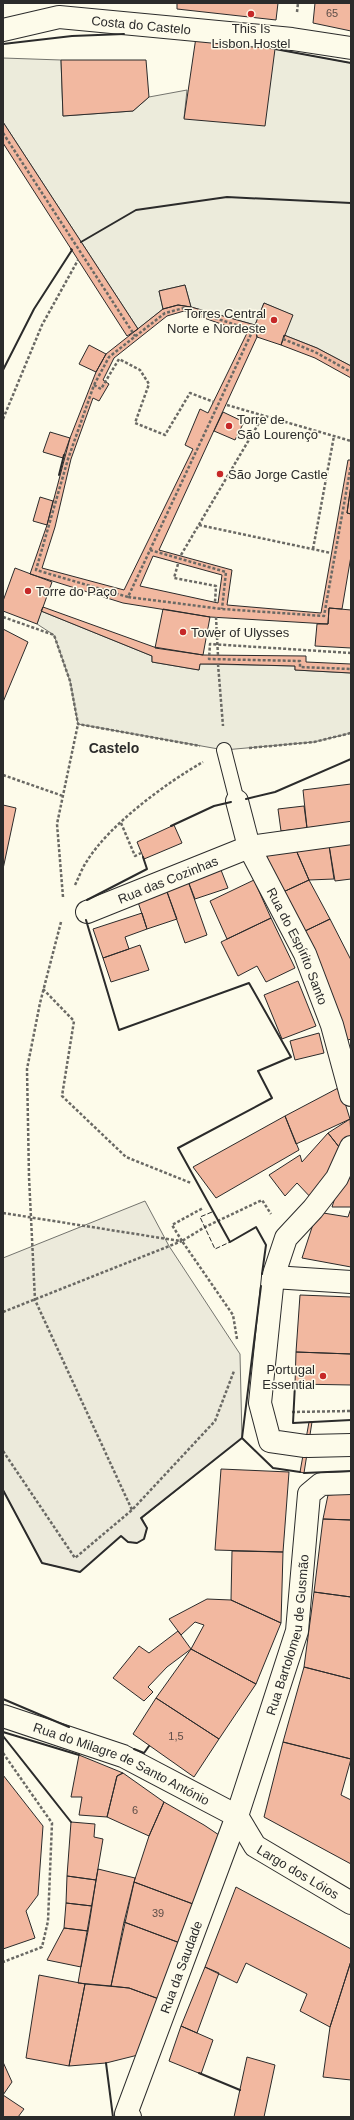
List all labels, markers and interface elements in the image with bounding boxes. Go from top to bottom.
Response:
house number: 65 [326,7,338,19]
marker: This Is Lisbon Hostel [246,9,256,19]
street label: Costa do Castelo [91,13,191,37]
place label: This Is Lisbon Hostel [212,21,290,51]
place label: Torres Central Norte e Nordeste [167,306,266,336]
marker: Torres Central Norte e Nordeste [269,315,279,325]
place label: Torre de São Lourenço [237,412,318,442]
marker: Torre de São Lourenço [224,421,234,431]
place label: São Jorge Castle [228,467,328,482]
marker: São Jorge Castle [215,469,225,479]
place label: Torre do Paço [36,584,117,599]
marker: Torre do Paço [23,586,33,596]
place label: Tower of Ulysses [191,625,290,640]
marker: Tower of Ulysses [178,627,188,637]
district label: Castelo [89,740,139,756]
street label: Rua das Cozinhas [116,853,221,907]
street label: Rua do Espírito Santo [264,885,331,1007]
place label: Portugal Essential [262,1362,315,1392]
marker: Portugal Essential [318,1371,328,1381]
street label: Rua Bartolomeu de Gusmão [263,1554,312,1717]
street label: Rua do Milagre de Santo António [31,1720,212,1808]
house number: 1,5 [168,1730,184,1742]
house number: 6 [132,1804,138,1816]
street label: Largo dos Lóios [254,1842,342,1902]
house number: 39 [152,1907,164,1919]
street label: Rua da Saudade [157,1919,205,2015]

